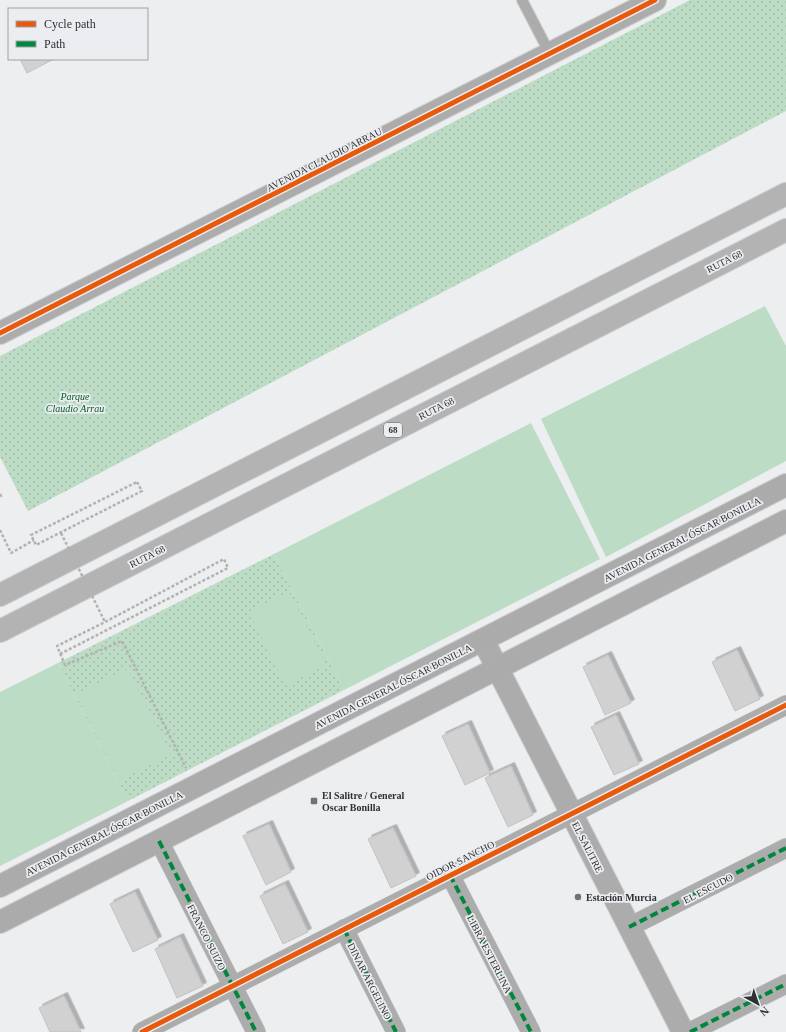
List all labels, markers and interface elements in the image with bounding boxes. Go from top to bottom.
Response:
legend [8,8,148,60]
text: Cycle path [44,17,96,31]
text: Path [44,37,65,51]
street label: AVENIDA CLAUDIO ARRAU [265,125,385,193]
street label: RUTA 68 [705,248,744,275]
park label: Parque Claudio Arrau [46,391,104,414]
street label: RUTA 68 [417,395,456,422]
road number: 68 [384,423,402,437]
street label: AVENIDA GENERAL ÓSCAR BONILLA [602,495,763,584]
street label: RUTA 68 [128,543,167,570]
street label: AVENIDA GENERAL ÓSCAR BONILLA [313,642,474,731]
street label: AVENIDA GENERAL ÓSCAR BONILLA [24,789,185,878]
place label: El Salitre / General Oscar Bonilla [322,790,405,813]
marker: El Salitre / General Oscar Bonilla [309,796,319,806]
street label: EL SALITRE [570,820,605,874]
street label: OIDOR SANCHO [424,838,496,882]
street label: EL ESCUDO [682,871,735,906]
marker: Estación Murcia [573,892,583,902]
place label: Estación Murcia [586,892,657,903]
street label: FRANCO SUIZO [185,902,228,972]
street label: LIBRA ESTERLINA [465,913,514,996]
street label: DINAR ARGELINO [345,941,394,1021]
north arrow [738,984,778,1024]
text: N [757,1005,771,1019]

